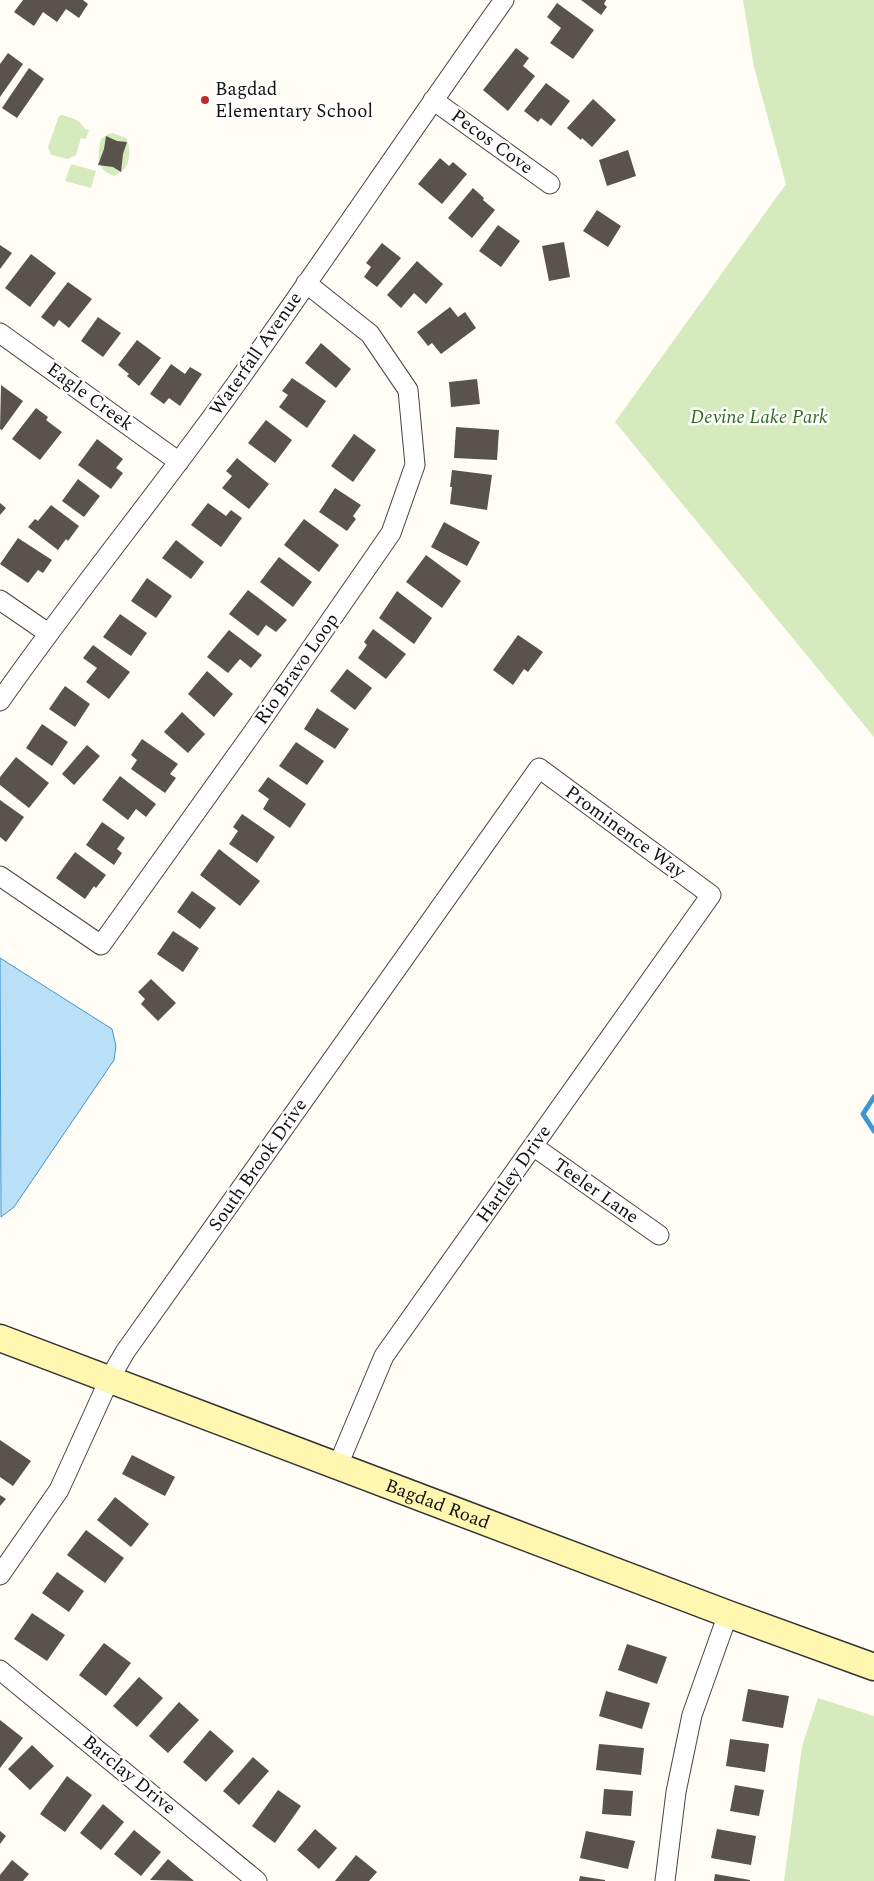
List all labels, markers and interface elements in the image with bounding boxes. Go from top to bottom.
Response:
place label: Bagdad Elementary School [215,75,373,126]
marker: Bagdad Elementary School [199,94,211,106]
street label: Pecos Cove [445,102,539,182]
street label: Waterfall Avenue [202,286,310,422]
street label: Eagle Creek [40,355,140,439]
park label: Devine Lake Park [690,403,828,432]
street label: Rio Bravo Loop [248,607,346,731]
street label: Prominence Way [559,778,692,886]
street label: South Brook Drive [201,1093,315,1237]
street label: Hartley Drive [469,1119,559,1229]
street label: Teeler Lane [547,1151,645,1231]
street label: Bagdad Road [381,1471,494,1537]
street label: Barclay Drive [76,1728,182,1822]

